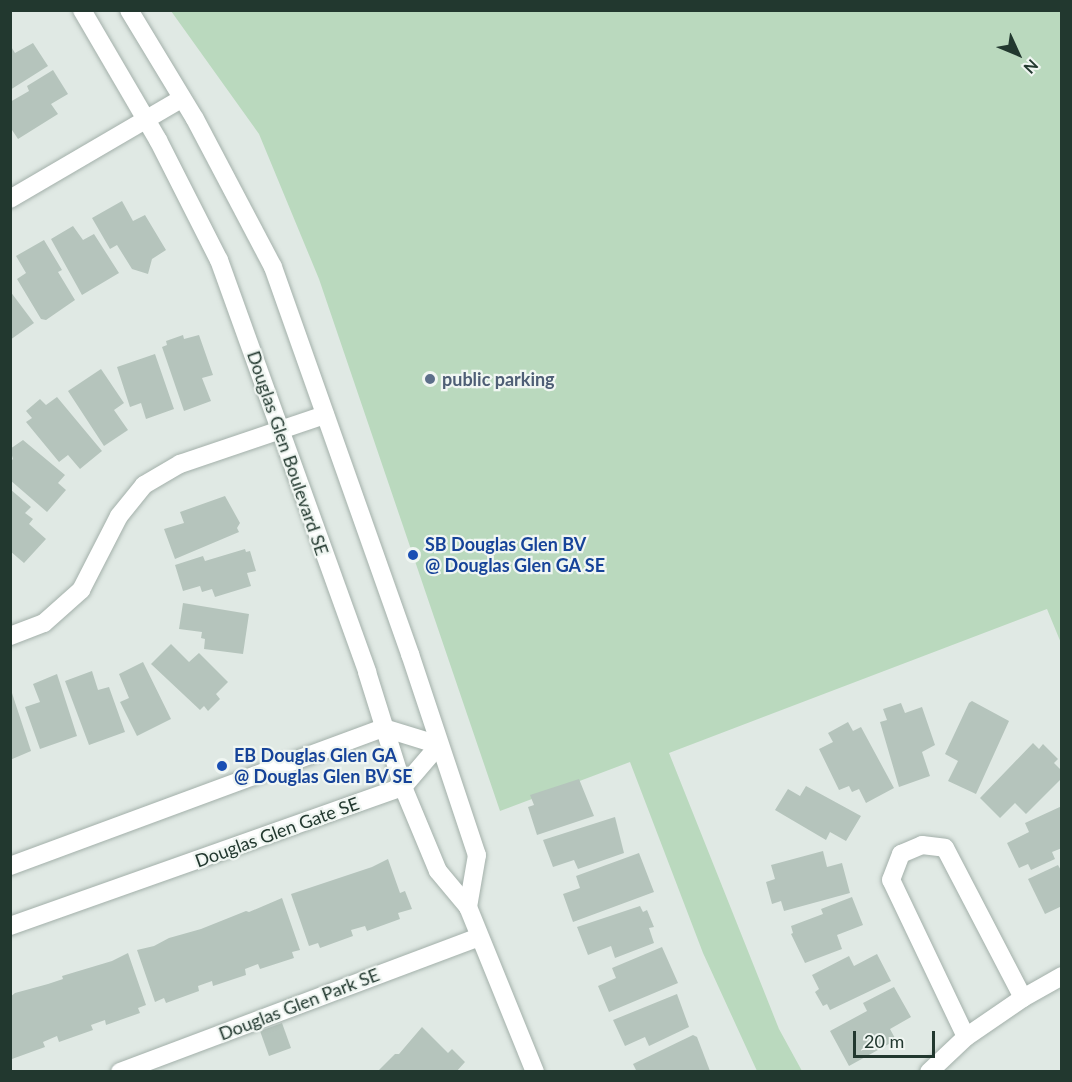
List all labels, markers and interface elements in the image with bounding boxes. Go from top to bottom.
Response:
north arrow [988,24,1048,84]
text: N [1020,56,1042,78]
street label: Douglas Glen Boulevard SE [243,348,333,558]
place label: public parking [442,368,555,390]
marker: public parking [423,372,437,386]
place label: SB Douglas Glen BV @ Douglas Glen GA SE [425,534,606,576]
marker: SB Douglas Glen BV @ Douglas Glen GA SE [406,548,420,562]
place label: EB Douglas Glen GA @ Douglas Glen BV SE [234,745,413,788]
marker: EB Douglas Glen GA @ Douglas Glen BV SE [215,759,229,773]
street label: Douglas Glen Gate SE [192,792,362,872]
street label: Douglas Glen Park SE [216,963,382,1045]
scale bar [856,1019,938,1057]
text: 20 m [864,1030,904,1052]

